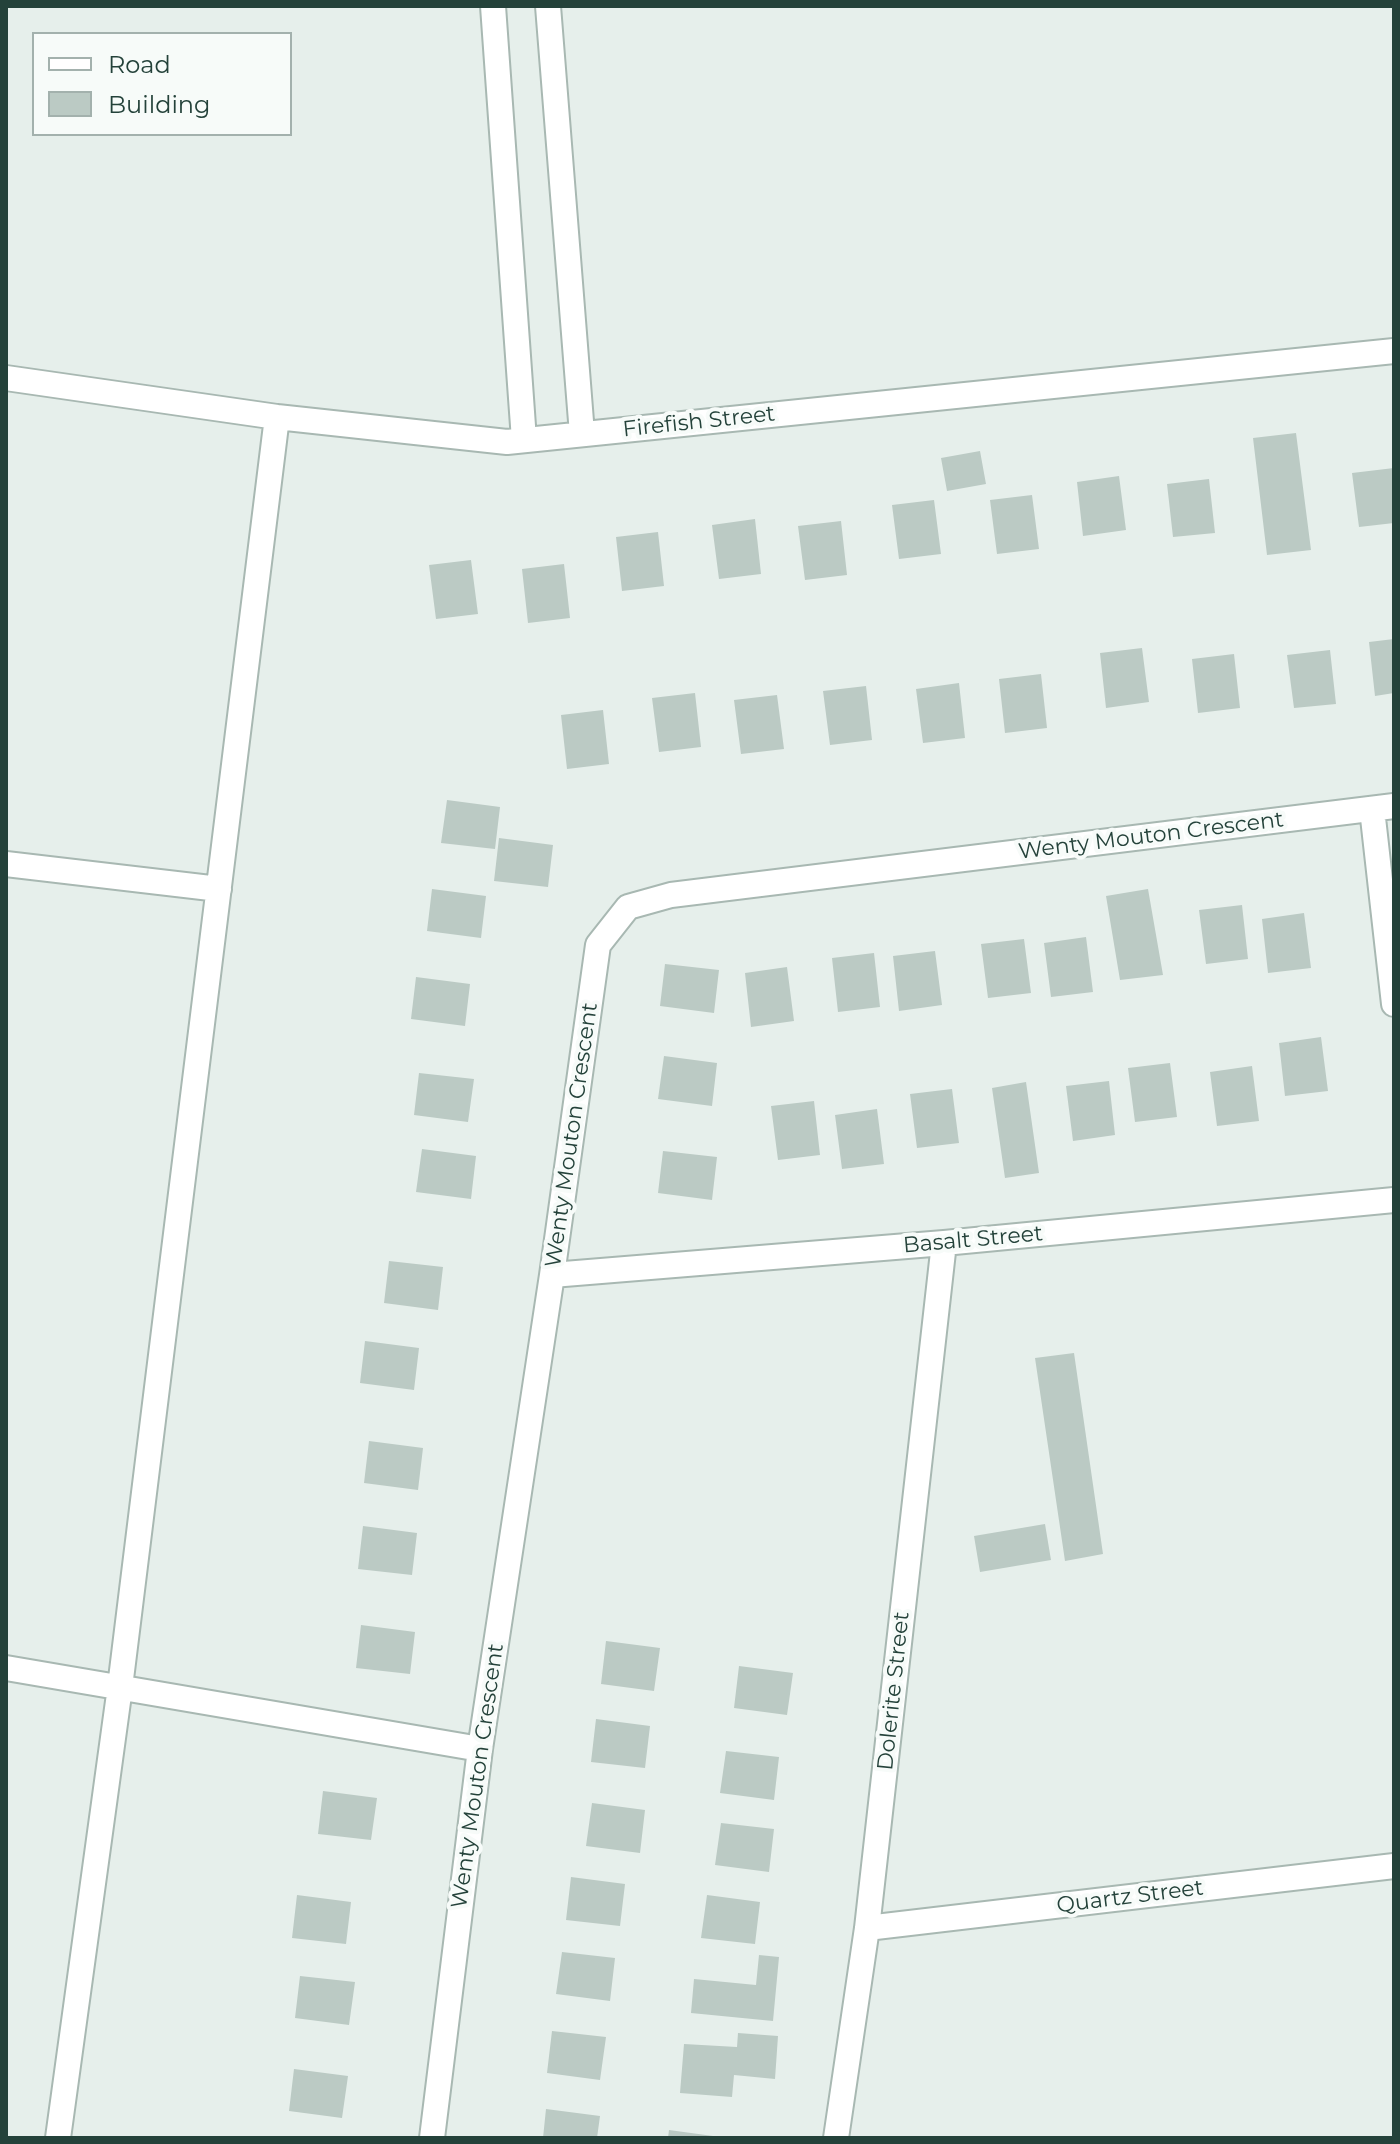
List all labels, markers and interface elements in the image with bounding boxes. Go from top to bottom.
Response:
legend [32,32,292,136]
text: Road [108,50,171,79]
text: Building [108,90,211,119]
street label: Firefish Street [622,401,776,443]
street label: Wenty Mouton Crescent [1017,807,1285,865]
street label: Wenty Mouton Crescent [540,1001,604,1269]
street label: Basalt Street [902,1221,1044,1259]
street label: Dolerite Street [873,1610,915,1772]
street label: Wenty Mouton Crescent [446,1642,510,1910]
street label: Quartz Street [1055,1875,1205,1919]

